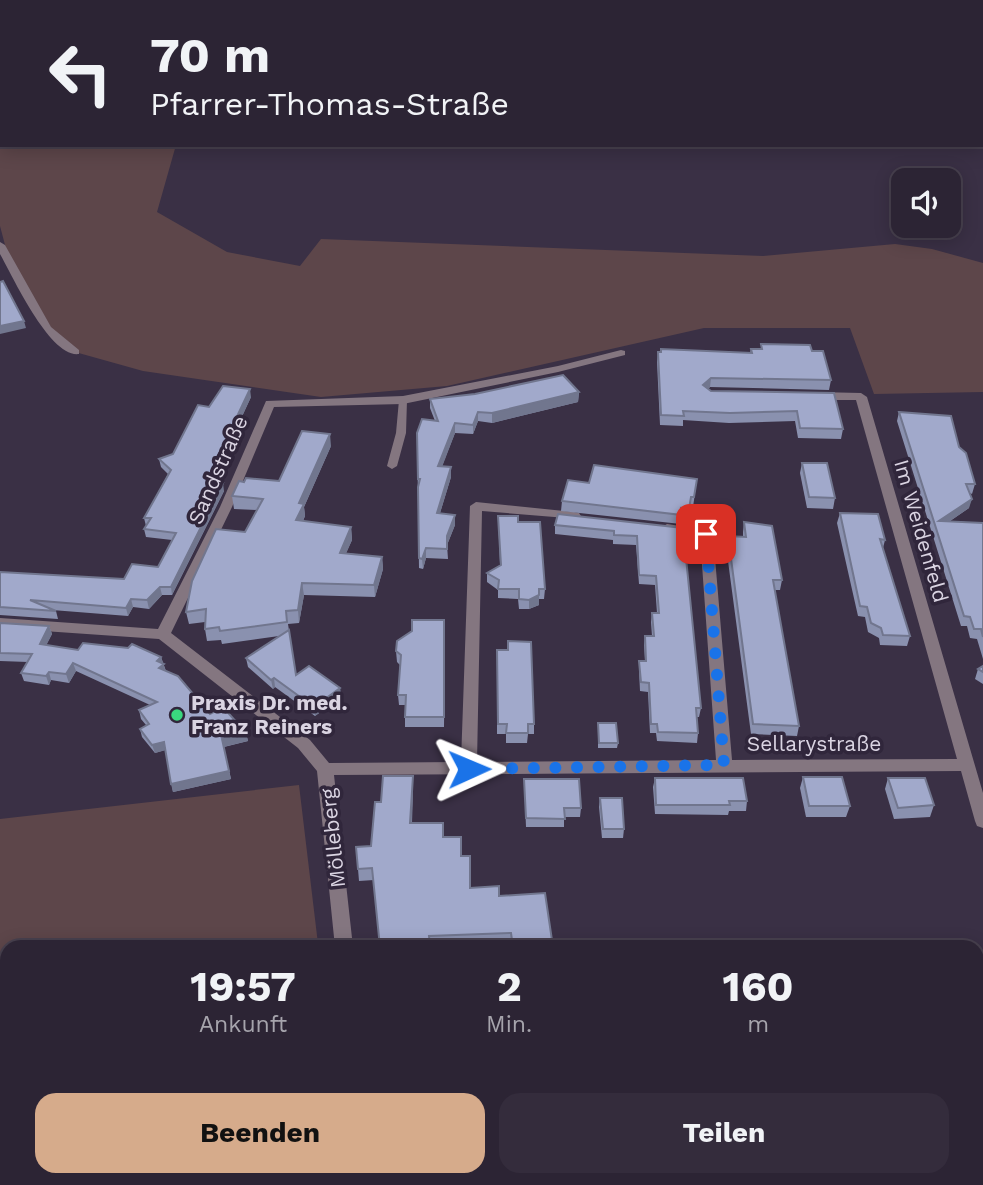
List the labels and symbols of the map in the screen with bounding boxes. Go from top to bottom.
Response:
street label: Sandstraße [182,412,253,528]
street label: Im Weidenfeld [889,456,954,605]
pin [676,504,736,564]
place label: Praxis Dr. med. Franz Reiners [191,690,348,739]
marker: Praxis Dr. med. Franz Reiners [169,707,185,723]
street label: Sellarystraße [747,731,881,756]
position arrow [432,732,506,806]
street label: Mölleberg [315,786,350,889]

